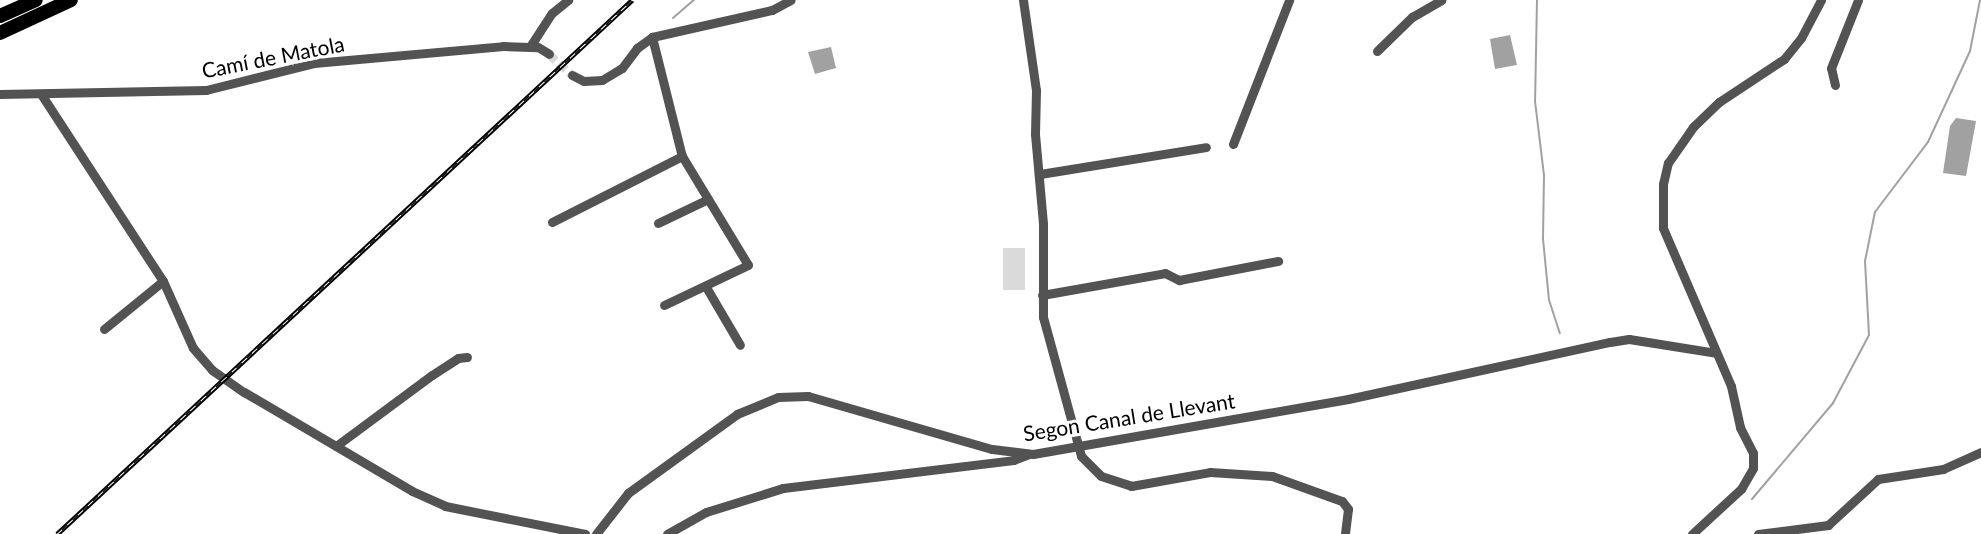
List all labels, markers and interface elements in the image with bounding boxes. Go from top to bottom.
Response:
street label: Camí de Matola [200,31,346,83]
street label: Segon Canal de Llevant [1021,388,1237,446]

